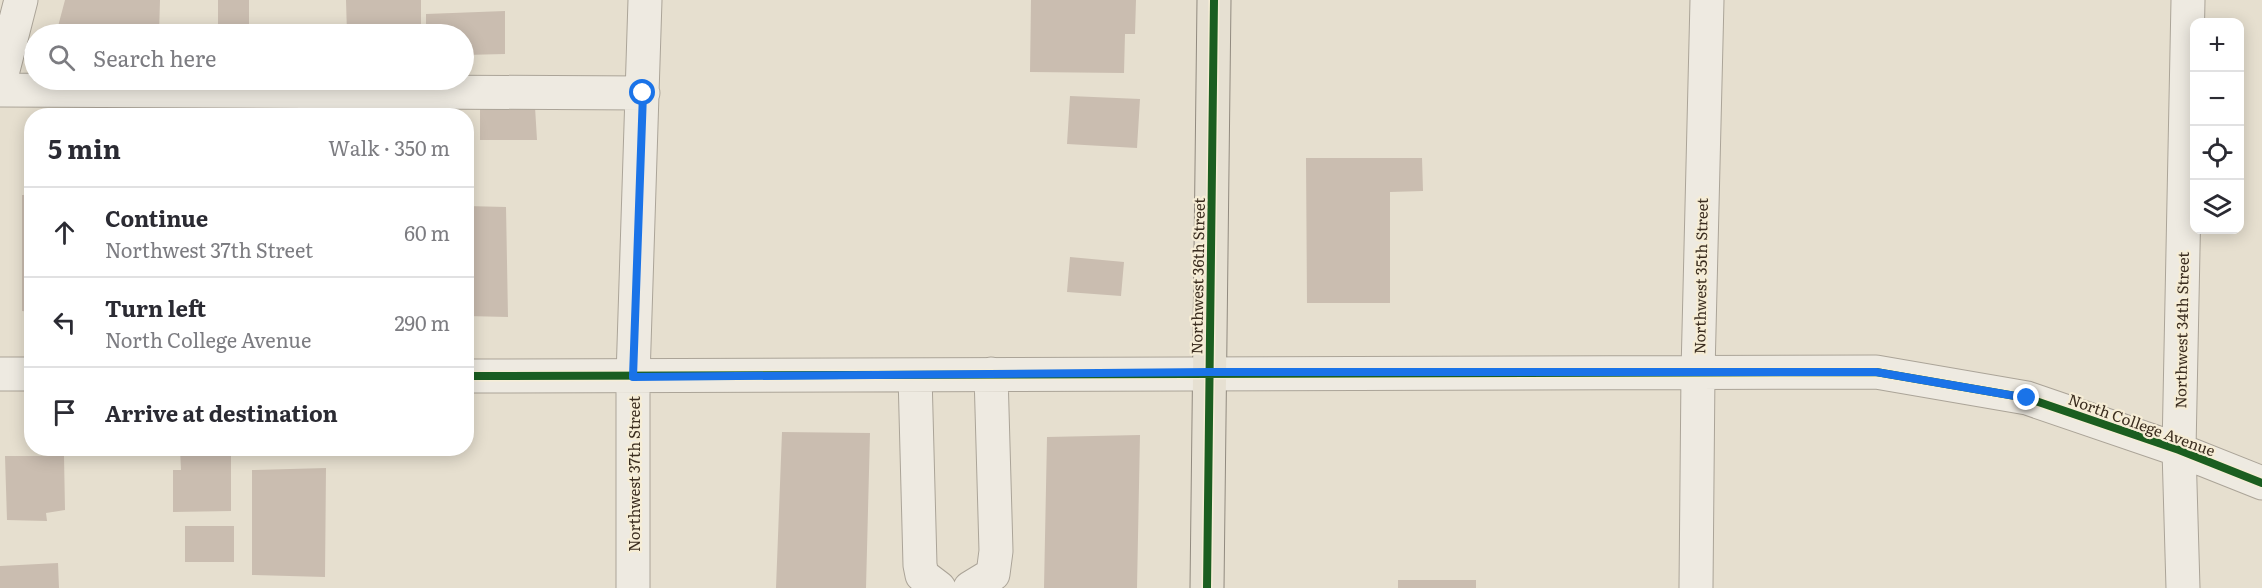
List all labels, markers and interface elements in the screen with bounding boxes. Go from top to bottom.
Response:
map controls [2190,18,2244,234]
button: + [2190,18,2244,72]
search box [24,24,474,90]
icon: search [45,41,78,74]
text: Search here [93,41,216,74]
button: − [2190,72,2244,126]
route start [629,79,655,105]
button: locate [2190,126,2244,180]
text: 5 min [48,128,121,167]
text: Walk · 350 m [328,132,450,162]
button: layers [2190,180,2244,234]
street label: Northwest 36th Street [1184,197,1210,355]
street label: Northwest 35th Street [1687,198,1713,354]
text: Continue [105,201,208,234]
icon: ahead [48,216,81,249]
text: 60 m [404,217,450,247]
text: Northwest 37th Street [105,234,313,264]
street label: Northwest 34th Street [2168,251,2194,409]
text: Turn left [105,291,206,324]
icon: left [48,306,81,339]
text: 290 m [394,307,450,337]
text: North College Avenue [105,324,311,354]
route end [2013,384,2039,410]
street label: North College Avenue [2065,387,2219,461]
icon: arrive [48,396,81,429]
text: Arrive at destination [105,396,338,429]
street label: Northwest 37th Street [622,396,645,552]

